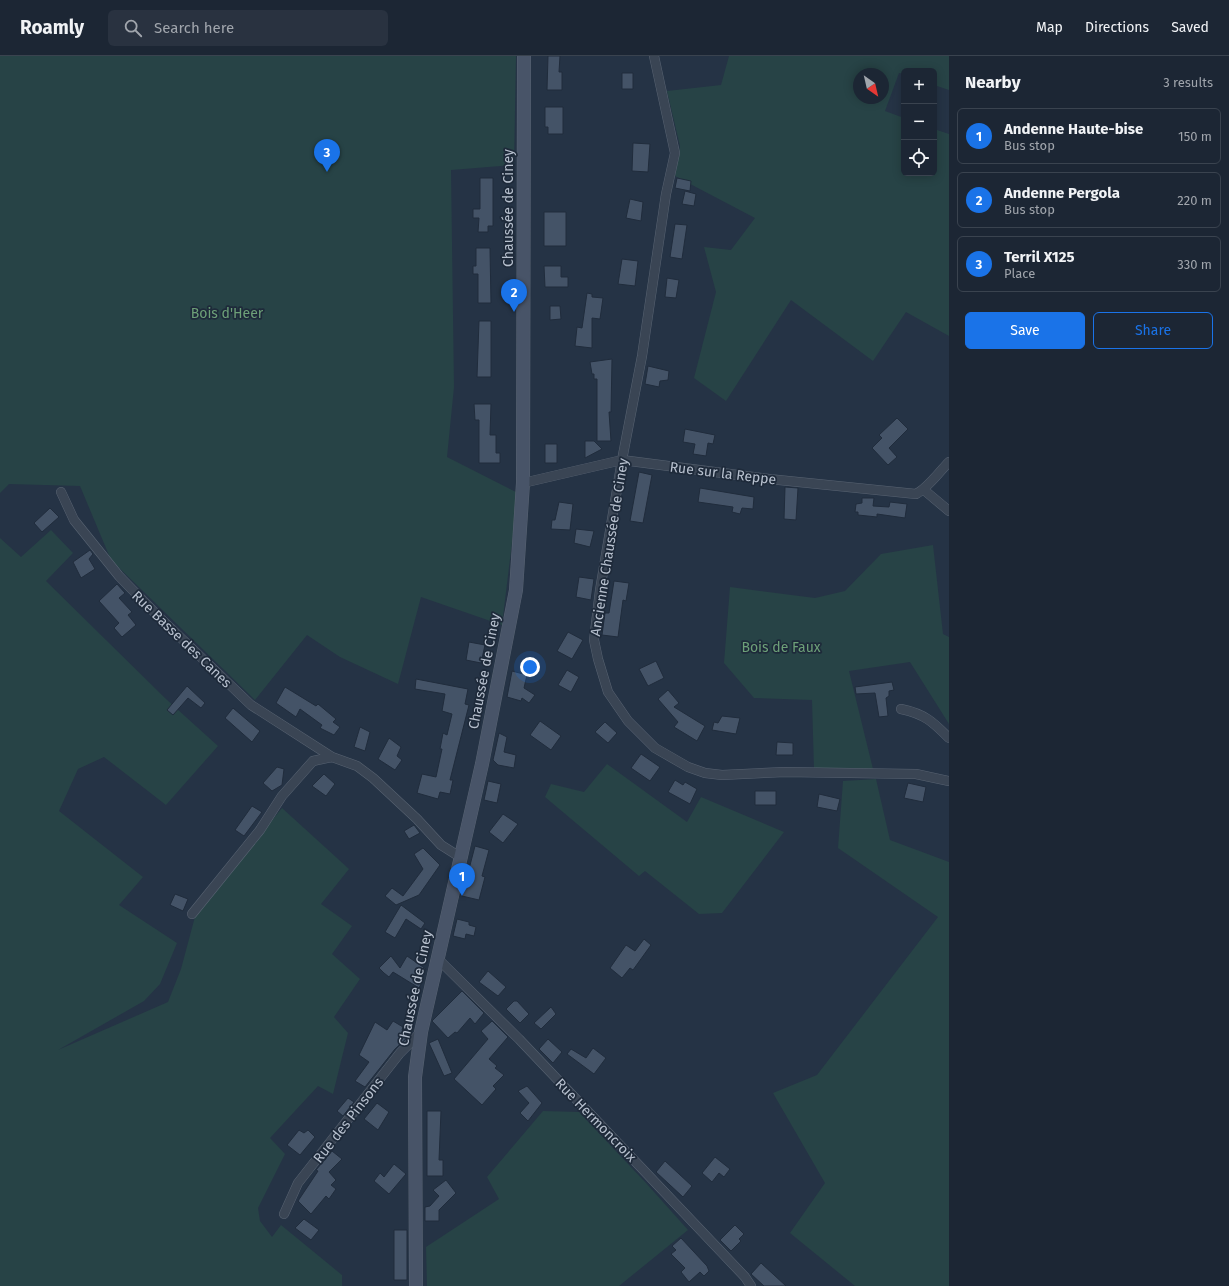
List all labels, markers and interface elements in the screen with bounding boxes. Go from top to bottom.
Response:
search box [108,10,388,46]
text: Roamly [20,16,84,39]
icon: search [122,17,144,39]
text: Search here [154,19,234,37]
text: Map [1036,19,1063,36]
text: Directions [1085,19,1149,36]
text: Saved [1171,19,1209,36]
north arrow [853,68,889,104]
map controls [901,68,937,176]
button: + [901,68,937,104]
text: Nearby [965,72,1020,93]
text: 3 results [1163,75,1213,90]
button: − [901,104,937,140]
text: Andenne Haute-bise [1004,120,1143,138]
text: 1 [976,129,982,144]
text: 150 m [1178,129,1212,144]
text: Bus stop [1004,138,1055,153]
pin: 3 [314,139,340,172]
button: locate [901,140,937,176]
street label: Chaussée de Ciney [500,149,517,267]
text: Andenne Pergola [1004,184,1120,202]
text: 2 [976,193,982,208]
text: 220 m [1177,193,1212,208]
text: Bus stop [1004,202,1055,217]
text: Terril X125 [1004,248,1075,266]
text: 3 [976,257,982,272]
text: 330 m [1177,257,1212,272]
text: Place [1004,266,1035,281]
pin: 2 [501,279,527,312]
park label: Bois d'Heer [191,305,264,322]
button: Save [965,312,1085,349]
button: Share [1093,312,1213,349]
street label: Ancienne Chaussée de Ciney [587,457,632,637]
street label: Rue sur la Reppe [669,459,777,488]
street label: Rue Basse des Canes [128,587,235,692]
street label: Chaussée de Ciney [465,612,504,731]
park label: Bois de Faux [741,639,821,656]
your location [520,657,540,677]
pin: 1 [449,863,475,896]
street label: Chaussée de Ciney [395,929,436,1047]
street label: Rue des Pinsons [310,1074,387,1166]
street label: Rue Hermoncroix [551,1075,640,1166]

